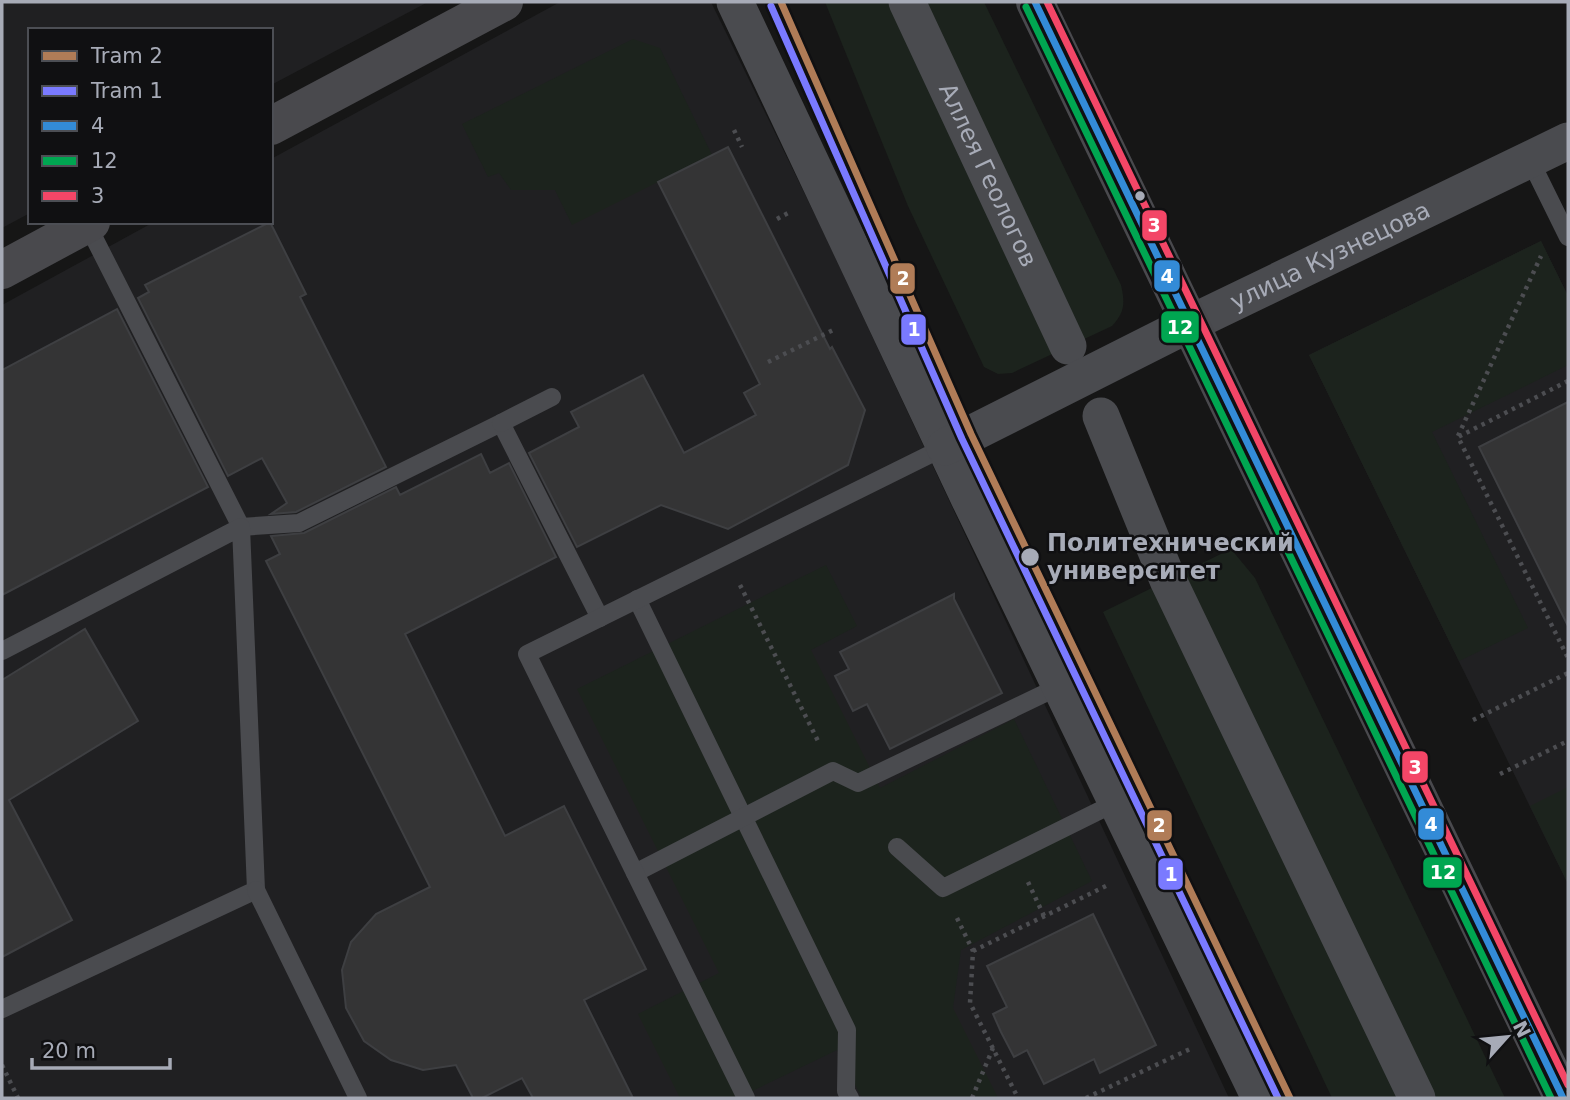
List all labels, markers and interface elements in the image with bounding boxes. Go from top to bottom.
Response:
legend [28,28,273,224]
text: Tram 2 [90,44,163,68]
text: Tram 1 [90,79,163,103]
street label: Аллея Геологов [933,79,1043,271]
text: 4 [91,114,104,138]
text: 12 [91,149,118,173]
text: 3 [91,184,104,208]
unlabelled marker [1133,189,1147,203]
street label: улица Кузнецова [1226,196,1435,316]
line badge: 3 [1141,209,1168,242]
text: 3 [1147,214,1161,236]
line badge: 4 [1153,259,1181,293]
line badge: 2 [889,262,916,295]
text: 4 [1160,265,1174,287]
text: 2 [896,267,910,289]
line badge: 12 [1160,310,1200,344]
line badge: 1 [900,313,927,346]
text: 12 [1167,316,1193,338]
text: 1 [907,318,921,340]
place label: Политехнический университет [1047,529,1294,585]
marker: Политехнический университет [1019,546,1041,568]
line badge: 3 [1401,750,1429,784]
text: 3 [1408,756,1422,778]
line badge: 4 [1417,807,1445,841]
line badge: 2 [1146,809,1173,842]
text: 4 [1424,813,1438,835]
text: 2 [1152,814,1166,836]
line badge: 12 [1422,856,1463,889]
line badge: 1 [1157,857,1184,891]
text: 12 [1430,861,1456,883]
text: 1 [1164,863,1178,885]
north arrow [1472,1002,1542,1072]
text: N [1509,1017,1536,1041]
scale bar [32,1026,170,1070]
text: 20 m [42,1039,96,1063]

